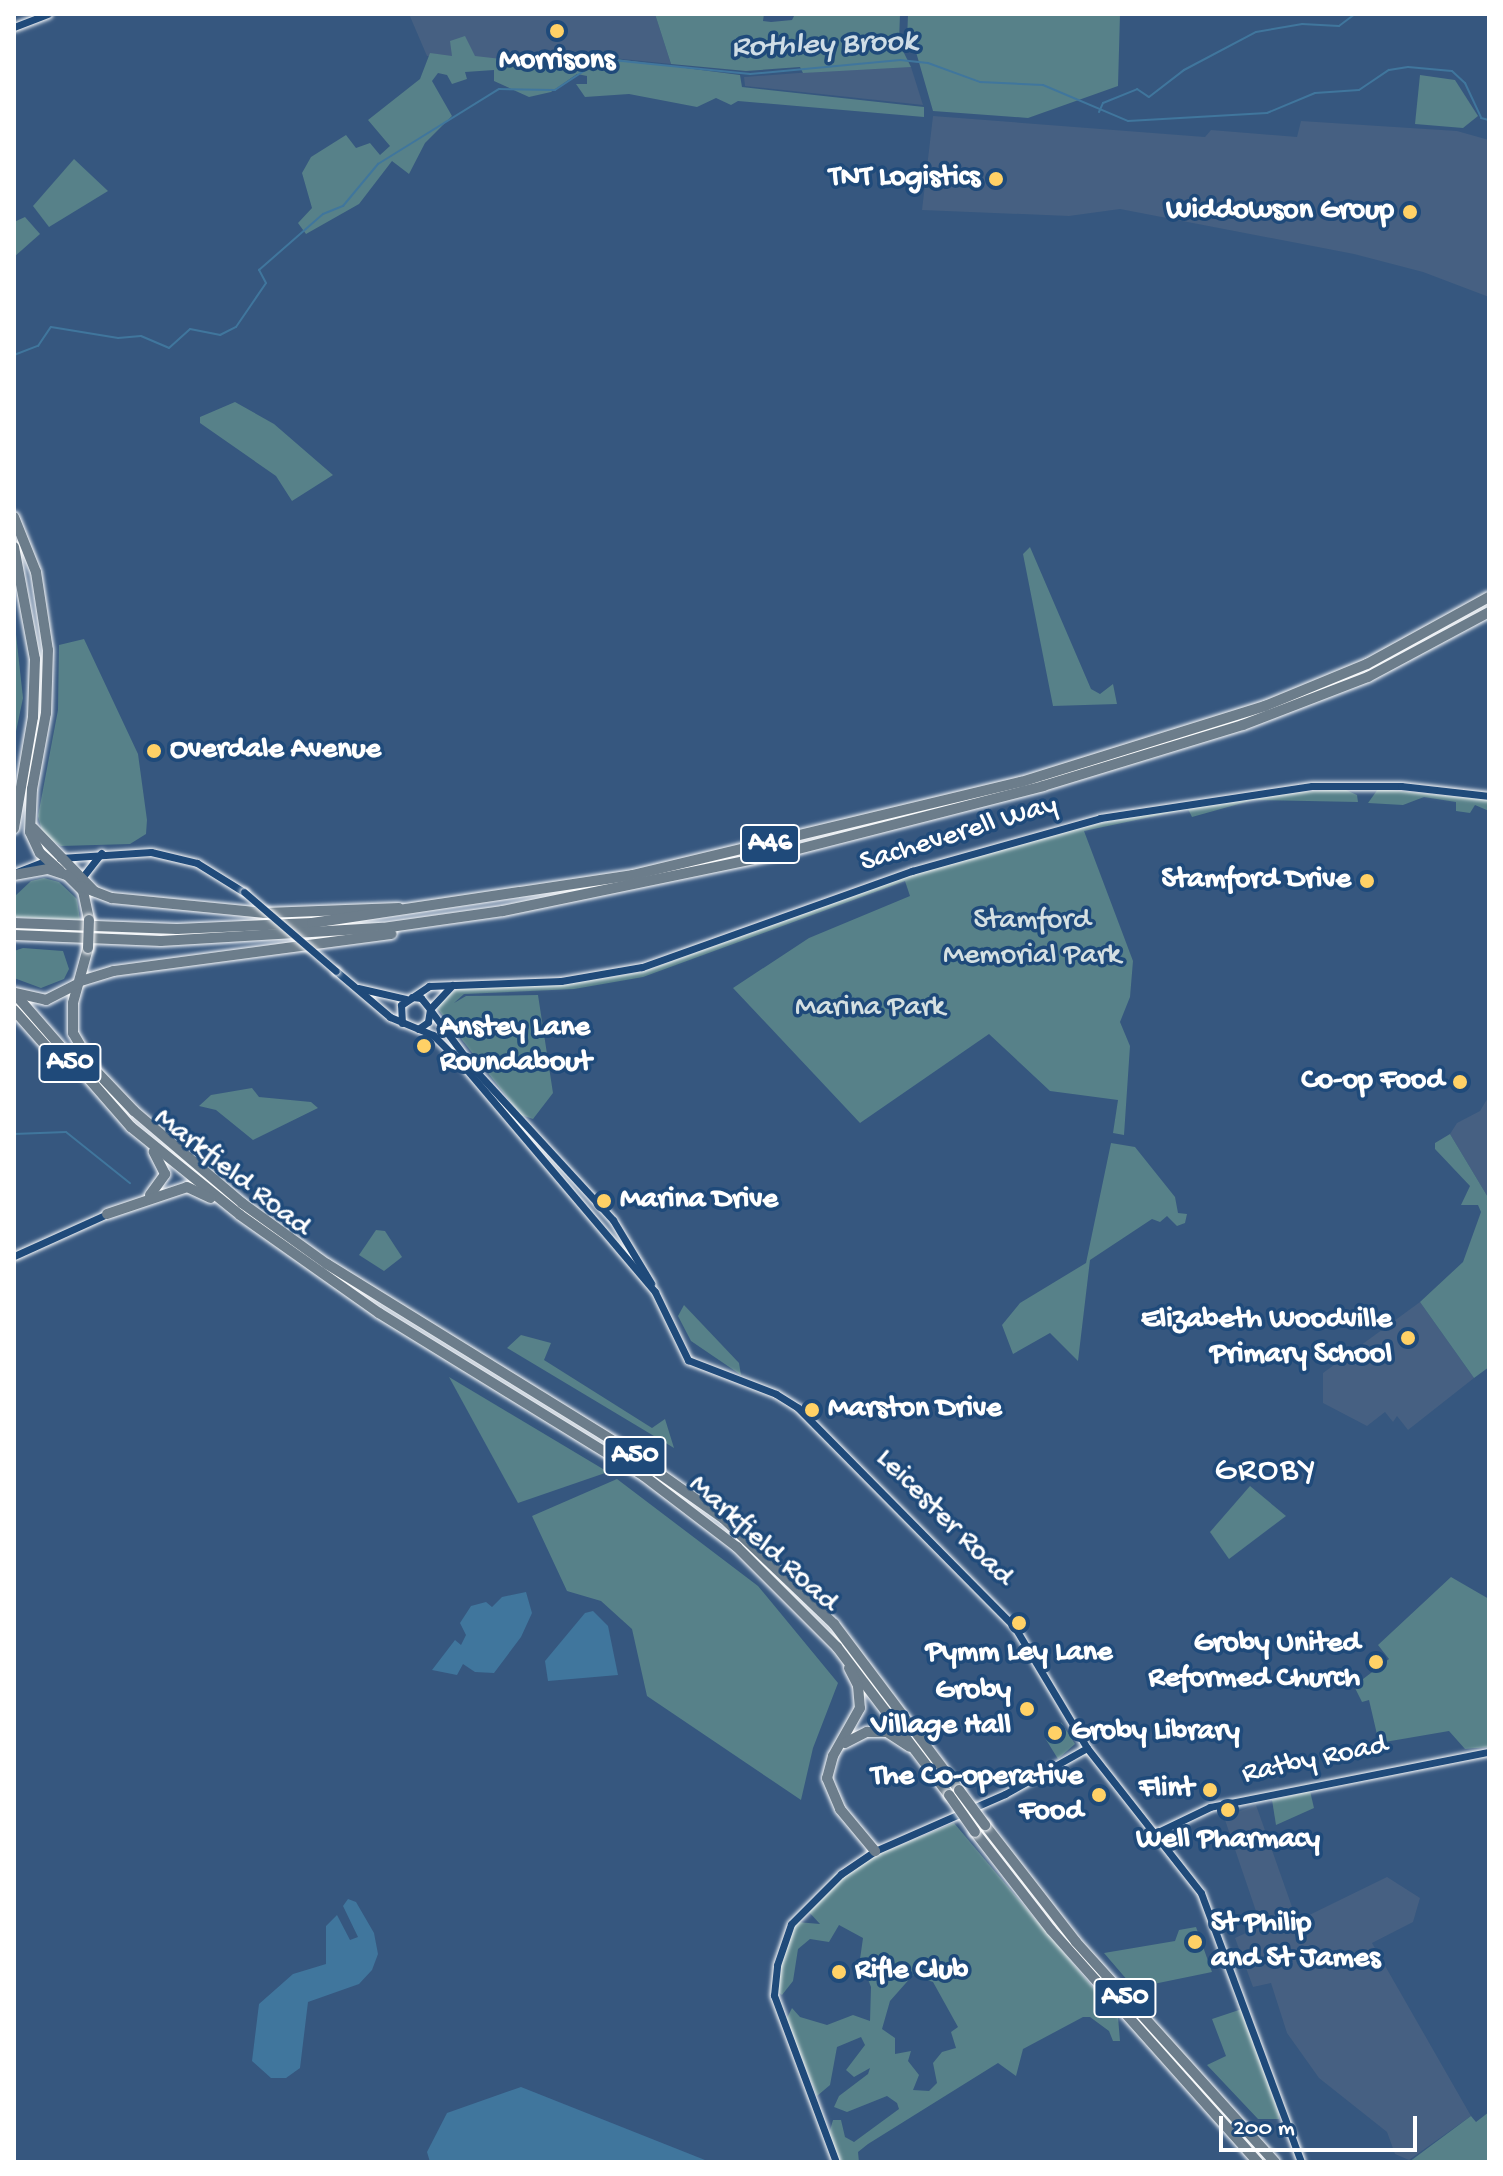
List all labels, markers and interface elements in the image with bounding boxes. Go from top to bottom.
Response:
marker: Morrisons [548,22,566,40]
water label: Rothley Brook [731,24,917,68]
place label: Morrisons [499,44,615,80]
place label: TNT Logistics [829,161,980,197]
marker: TNT Logistics [987,170,1005,188]
place label: Widdowson Group [1166,194,1394,230]
marker: Widdowson Group [1401,203,1419,221]
place label: Overdale Avenue [170,733,381,769]
marker: Overdale Avenue [145,742,163,760]
street label: Sacheverell Way [856,788,1062,882]
road number: A46 [740,820,800,868]
place label: Stamford Drive [1161,863,1351,899]
marker: Stamford Drive [1358,872,1376,890]
park label: Stamford Memorial Park [943,904,1121,974]
park label: Marina Park [795,991,945,1027]
place label: Anstey Lane Roundabout [440,1011,592,1082]
marker: Anstey Lane Roundabout [415,1037,433,1055]
road number: A50 [38,1039,102,1087]
place label: Co-op Food [1301,1064,1444,1100]
marker: Co-op Food [1451,1073,1469,1091]
street label: Markfield Road [145,1101,317,1247]
place label: Marina Drive [620,1183,778,1219]
marker: Marina Drive [595,1192,613,1210]
place label: Elizabeth Woodville Primary School [1141,1303,1392,1374]
marker: Elizabeth Woodville Primary School [1399,1329,1417,1347]
place label: Marston Drive [828,1392,1002,1428]
marker: Marston Drive [803,1401,821,1419]
road number: A50 [603,1432,667,1480]
street label: Leicester Road [866,1442,1020,1596]
district label: GROBY [1215,1453,1317,1493]
street label: Markfield Road [680,1468,844,1622]
marker: Pymm Ley Lane [1010,1614,1028,1632]
place label: Groby United Reformed Church [1149,1627,1360,1698]
place label: Pymm Ley Lane [926,1636,1112,1672]
marker: Groby United Reformed Church [1367,1653,1385,1671]
place label: Groby Village Hall [871,1674,1011,1744]
marker: Groby Village Hall [1018,1700,1036,1718]
place label: Groby Library [1071,1715,1240,1751]
marker: Groby Library [1046,1724,1064,1742]
street label: Ratby Road [1239,1728,1391,1794]
place label: The Co-operative Food [871,1760,1083,1830]
place label: Flint [1139,1772,1194,1808]
marker: Flint [1201,1781,1219,1799]
marker: The Co-operative Food [1090,1786,1108,1804]
marker: Well Pharmacy [1219,1801,1237,1819]
place label: Well Pharmacy [1136,1823,1320,1859]
place label: St Philip and St James [1211,1907,1380,1978]
marker: St Philip and St James [1186,1933,1204,1951]
place label: Rifle Club [855,1954,968,1990]
marker: Rifle Club [830,1963,848,1981]
road number: A50 [1093,1974,1157,2022]
scale bar [1223,2100,1421,2150]
text: 200 m [1233,2115,1295,2144]

